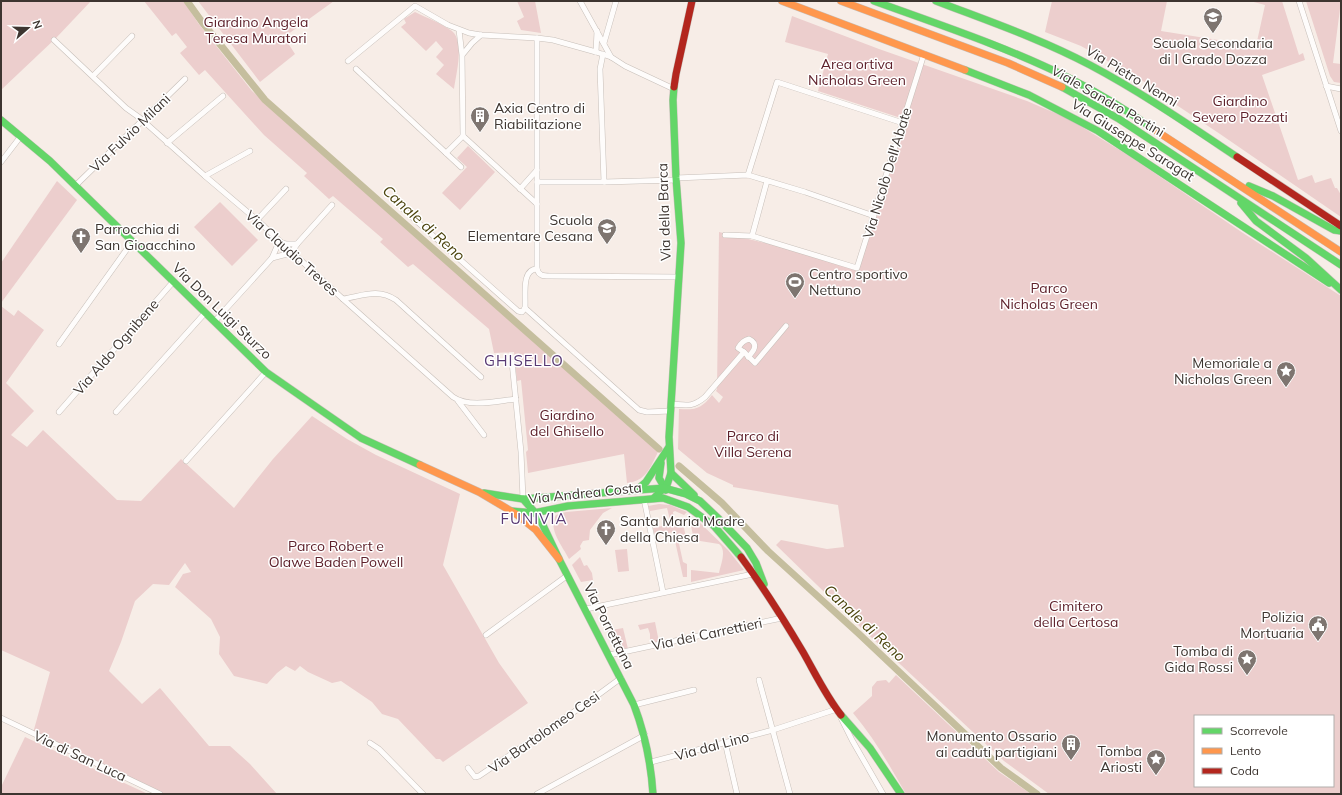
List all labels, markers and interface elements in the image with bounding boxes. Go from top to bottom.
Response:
school or university icon: Scuola Secondaria di I Grado Dozza [1202,6,1224,34]
north arrow [8,8,48,48]
park label: Giardino Angela Teresa Muratori [204,13,308,47]
text: N [29,18,45,31]
place label: Scuola Secondaria di I Grado Dozza [1153,34,1273,68]
street label: Via Pietro Nenni [1083,41,1181,111]
park label: Area ortiva Nicholas Green [808,55,906,89]
street label: Viale Sandro Pertini [1048,61,1168,141]
street label: Via Fulvio Milani [86,90,174,176]
park label: Giardino Severo Pozzati [1192,92,1288,126]
street label: Via Giuseppe Saragat [1068,95,1198,185]
place label: Axia Centro di Riabilitazione [494,99,585,133]
building icon: Axia Centro di Riabilitazione [469,105,491,133]
street label: Via Nicolò Dell'Abate [858,105,916,241]
street label: Via della Barca [653,163,675,261]
water label: Canale di Reno [379,181,470,265]
street label: Via Claudio Treves [241,206,343,300]
place label: Scuola Elementare Cesana [467,211,593,245]
school or university icon: Scuola Elementare Cesana [596,217,618,245]
place label: Parrocchia di San Gioacchino [95,220,195,254]
church icon: Parrocchia di San Gioacchino [70,226,92,254]
street label: Via Don Luigi Sturzo [168,259,276,363]
place label: Centro sportivo Nettuno [809,265,908,299]
sports icon: Centro sportivo Nettuno [784,271,806,299]
park label: Parco Nicholas Green [1000,279,1098,313]
street label: Via Aldo Ognibene [69,295,163,399]
district label: GHISELLO [484,351,564,370]
place label: Memoriale a Nicholas Green [1174,354,1272,388]
place icon: Memoriale a Nicholas Green [1275,360,1297,388]
park label: Giardino del Ghisello [530,406,604,440]
park label: Parco di Villa Serena [714,427,792,461]
street label: Via Andrea Costa [527,478,643,508]
district label: FUNIVIA [501,509,567,528]
place label: Santa Maria Madre della Chiesa [620,512,745,546]
church icon: Santa Maria Madre della Chiesa [595,518,617,546]
park label: Parco Robert e Olawe Baden Powell [269,537,403,571]
street label: Via Porrettana [580,580,638,672]
water label: Canale di Reno [820,580,910,666]
park label: Cimitero della Certosa [1033,597,1119,631]
place label: Polizia Mortuaria [1240,608,1304,642]
street label: Via dei Carrettieri [650,613,764,655]
public building icon: Polizia Mortuaria [1307,614,1329,642]
place label: Tomba di Gida Rossi [1164,642,1233,676]
place icon: Tomba di Gida Rossi [1236,648,1258,676]
street label: Via Bartolomeo Cesi [485,687,603,777]
legend [1194,715,1334,787]
text: Scorrevole [1230,723,1288,738]
street label: Via di San Luca [31,727,129,785]
street label: Via dal Lino [673,727,751,765]
place label: Monumento Ossario ai caduti partigiani [927,727,1057,761]
building icon: Monumento Ossario ai caduti partigiani [1060,733,1082,761]
place label: Tomba Ariosti [1098,742,1142,776]
text: Lento [1230,743,1261,758]
place icon: Tomba Ariosti [1145,748,1167,776]
text: Coda [1230,763,1259,778]

